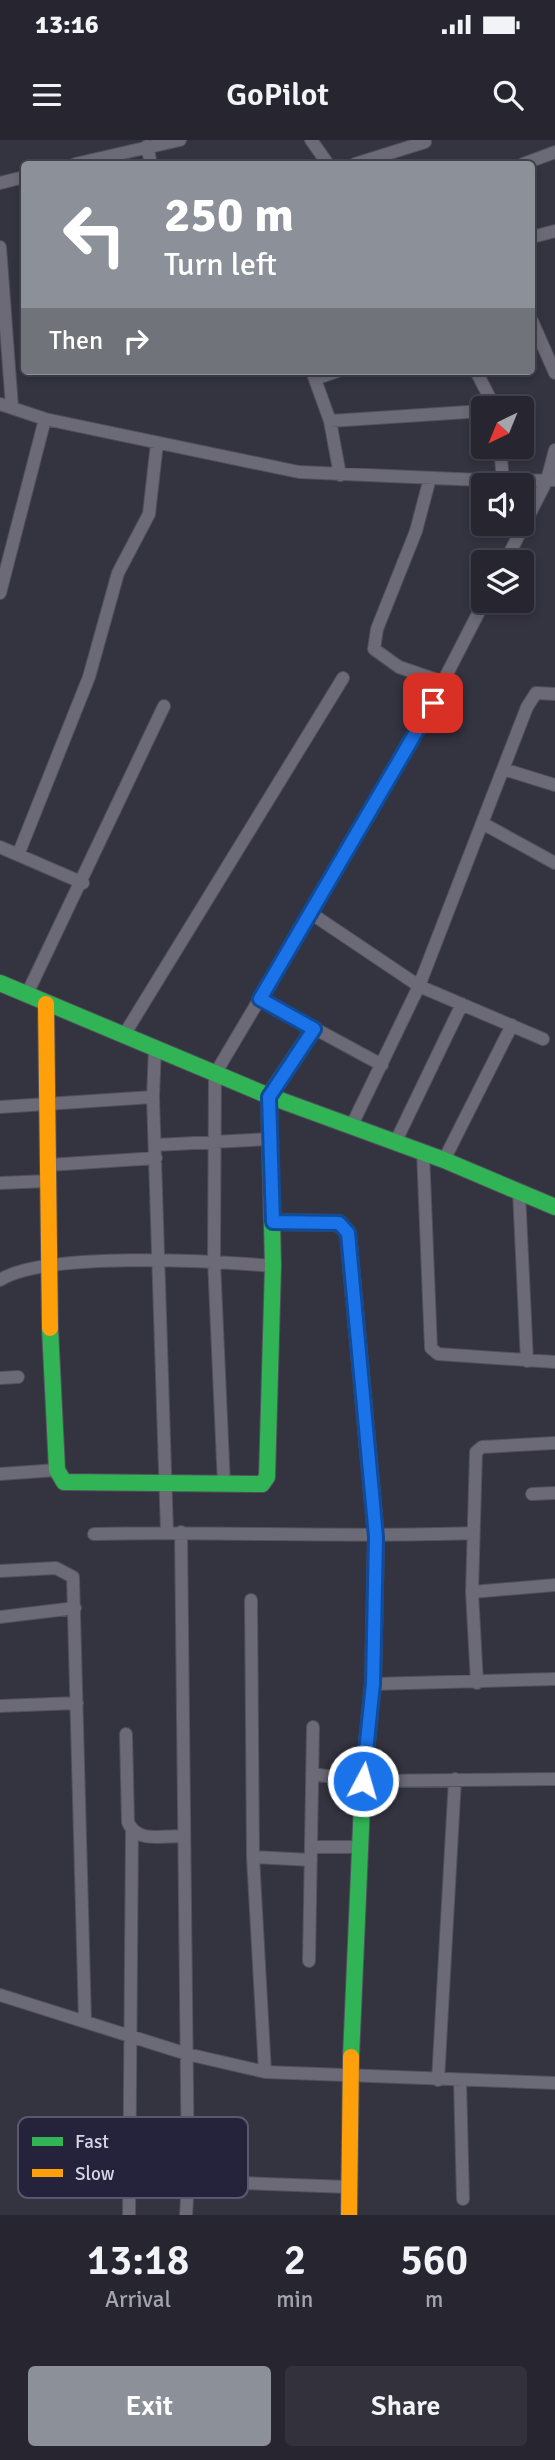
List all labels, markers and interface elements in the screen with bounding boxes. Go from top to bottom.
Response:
text: 13:16 [35,9,99,41]
text: GoPilot [226,75,329,114]
icon: menu [28,76,66,114]
icon: search [489,76,527,114]
text: 250 m [164,185,294,245]
icon: left [49,189,140,280]
text: Turn left [164,245,277,284]
icon: right [117,322,155,360]
text: Then [49,325,103,357]
north arrow [471,396,534,458]
map controls [471,396,534,613]
button: sound [471,473,534,536]
button: layers [471,550,534,613]
pin [403,673,463,733]
icon: arrive [414,684,452,722]
position arrow [326,1744,400,1818]
legend [18,2117,248,2198]
text: Fast [75,2130,109,2154]
text: Slow [75,2162,115,2186]
text: 13:18 [87,2235,189,2286]
text: 2 [283,2235,306,2286]
text: 560 [400,2235,468,2286]
text: Arrival [105,2285,171,2314]
text: min [276,2285,313,2314]
text: m [425,2285,443,2314]
button: Exit [28,2366,271,2446]
button: Share [285,2366,527,2446]

